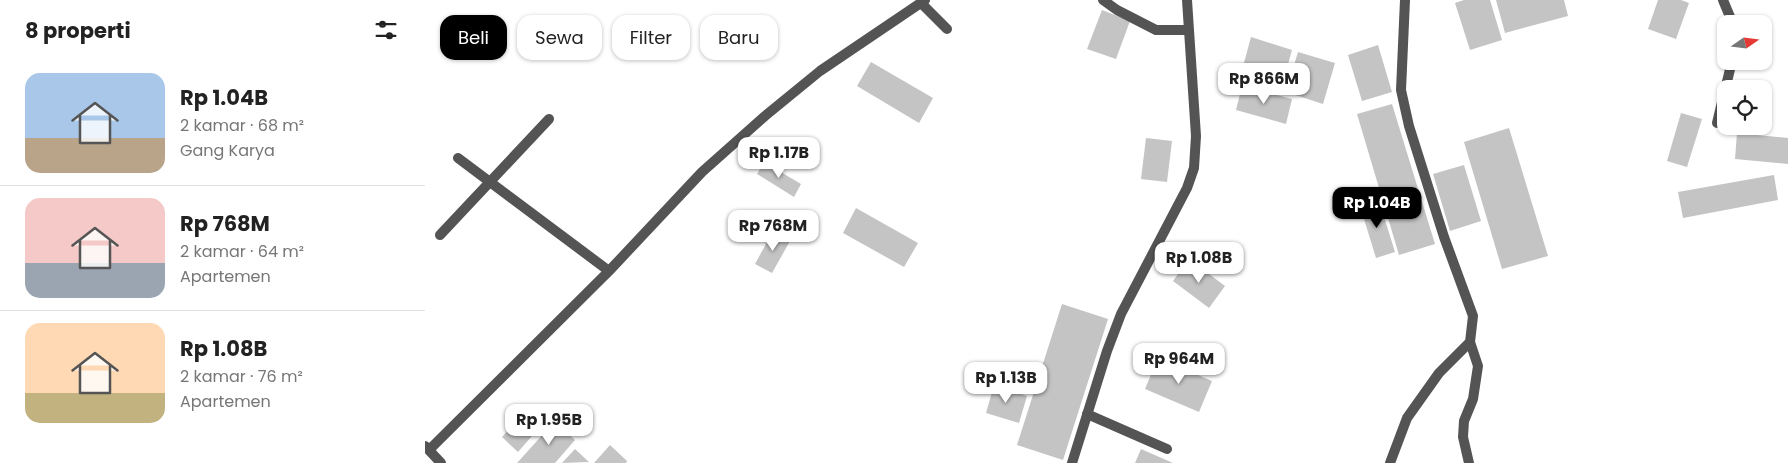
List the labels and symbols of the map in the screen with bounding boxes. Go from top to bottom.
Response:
north arrow [1717,15,1773,70]
pin: Rp 866M [1218,62,1310,105]
pin: Rp 1.17B [727,136,831,179]
pin: Rp 1.04B [1325,186,1429,229]
pin: Rp 768M [727,210,819,252]
pin: Rp 1.08B [1147,242,1251,284]
pin: Rp 964M [1133,342,1225,385]
pin: Rp 1.13B [954,362,1058,404]
pin: Rp 1.95B [497,404,601,446]

